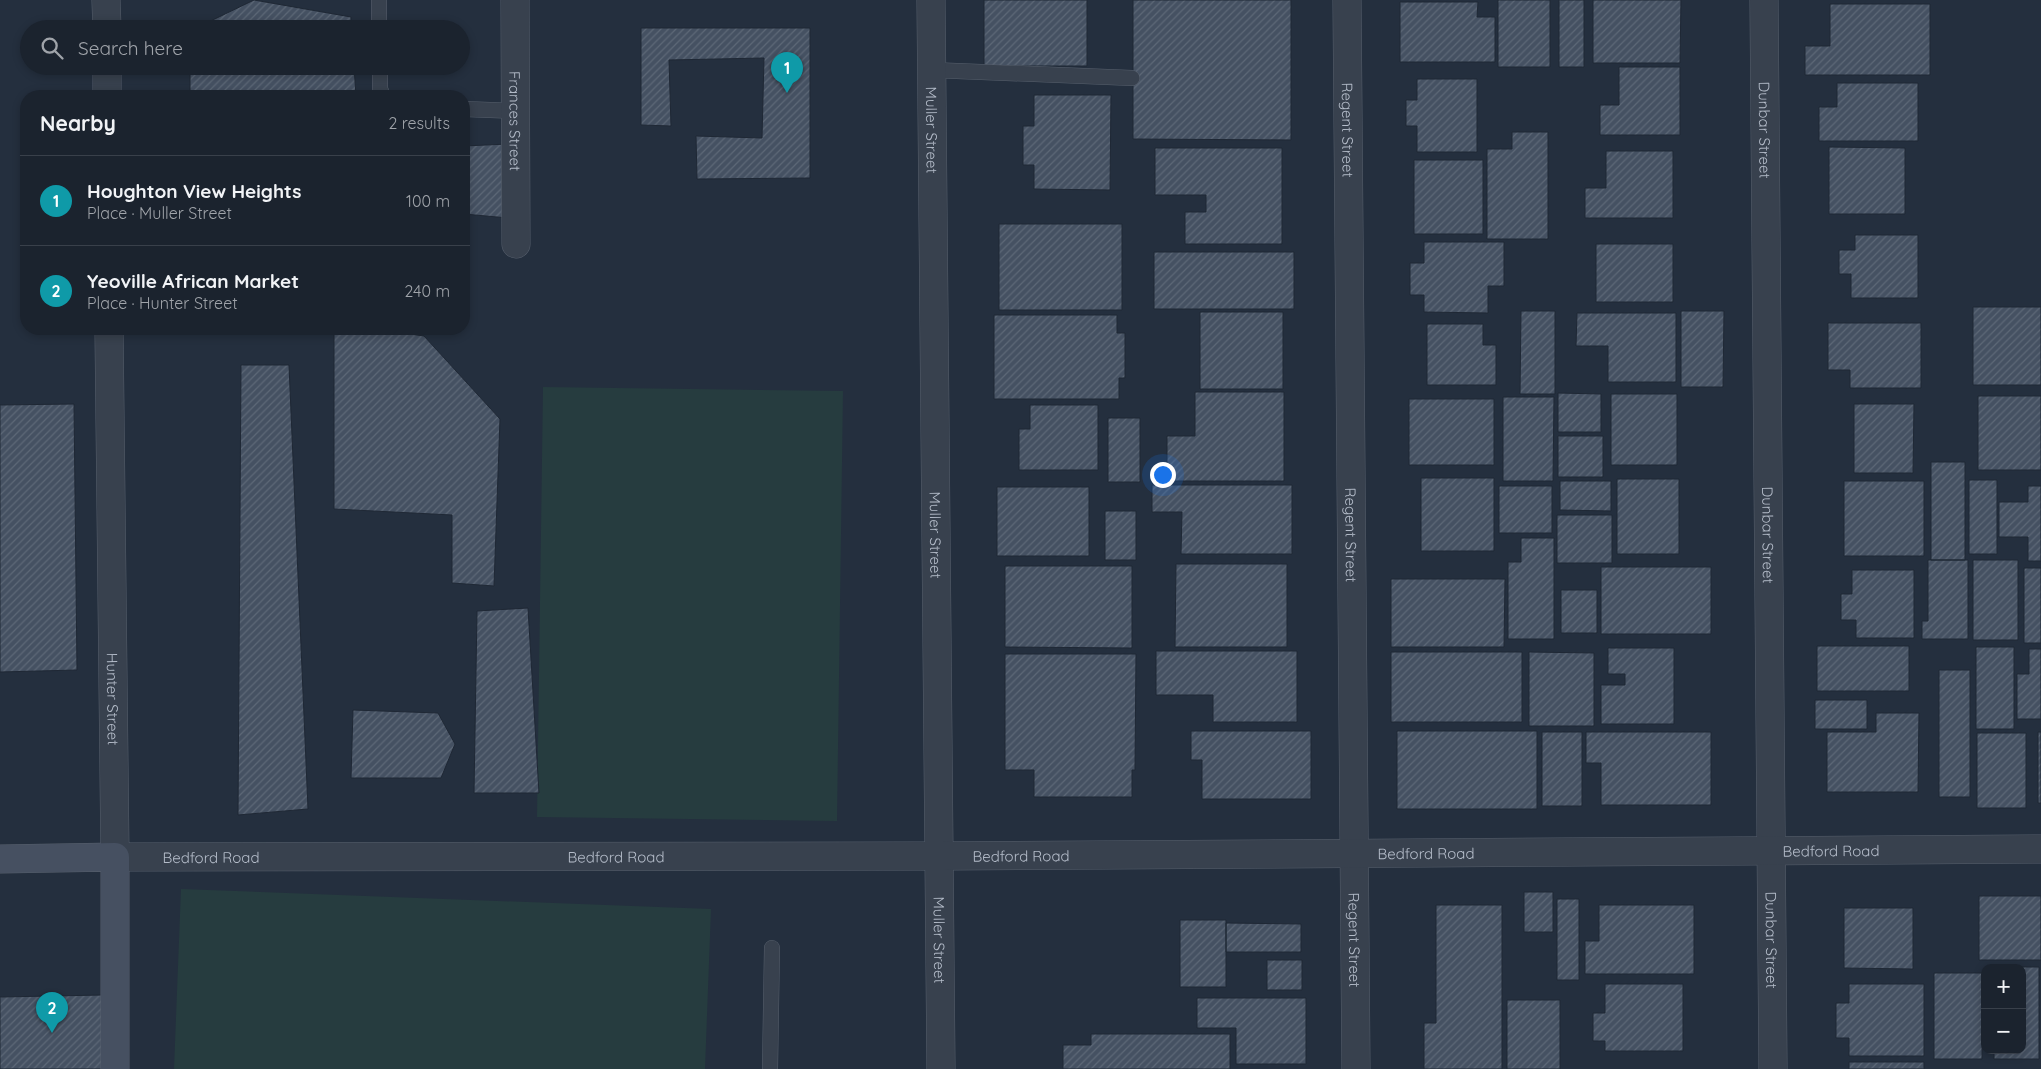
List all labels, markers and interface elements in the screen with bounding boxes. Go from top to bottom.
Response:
search box [20,20,470,75]
icon: search [38,34,66,62]
text: Search here [78,36,183,60]
pin: 1 [771,52,803,93]
street label: Frances Street [506,71,525,171]
street label: Dunbar Street [1755,81,1775,179]
street label: Regent Street [1338,82,1358,178]
street label: Muller Street [922,86,942,174]
text: Nearby [40,110,116,136]
text: 2 results [388,113,450,133]
text: Houghton View Heights [87,179,301,203]
text: 1 [53,191,59,211]
text: 100 m [406,191,450,211]
text: Place · Muller Street [87,203,232,223]
text: Yeoville African Market [87,269,299,293]
text: 2 [51,281,61,301]
text: 240 m [404,281,450,301]
text: Place · Hunter Street [87,293,238,313]
your location [1150,462,1176,488]
street label: Dunbar Street [1759,486,1778,584]
street label: Regent Street [1342,487,1361,582]
street label: Muller Street [926,491,946,579]
street label: Hunter Street [103,653,123,745]
street label: Bedford Road [1782,841,1880,860]
street label: Bedford Road [1377,843,1475,863]
street label: Bedford Road [972,846,1070,865]
street label: Bedford Road [162,847,260,866]
street label: Bedford Road [567,847,665,866]
street label: Dunbar Street [1762,891,1782,989]
street label: Regent Street [1345,892,1365,987]
street label: Muller Street [930,896,950,984]
map controls [1981,964,2026,1054]
button: + [1981,964,2026,1009]
pin: 2 [36,992,68,1033]
button: − [1981,1009,2026,1054]

